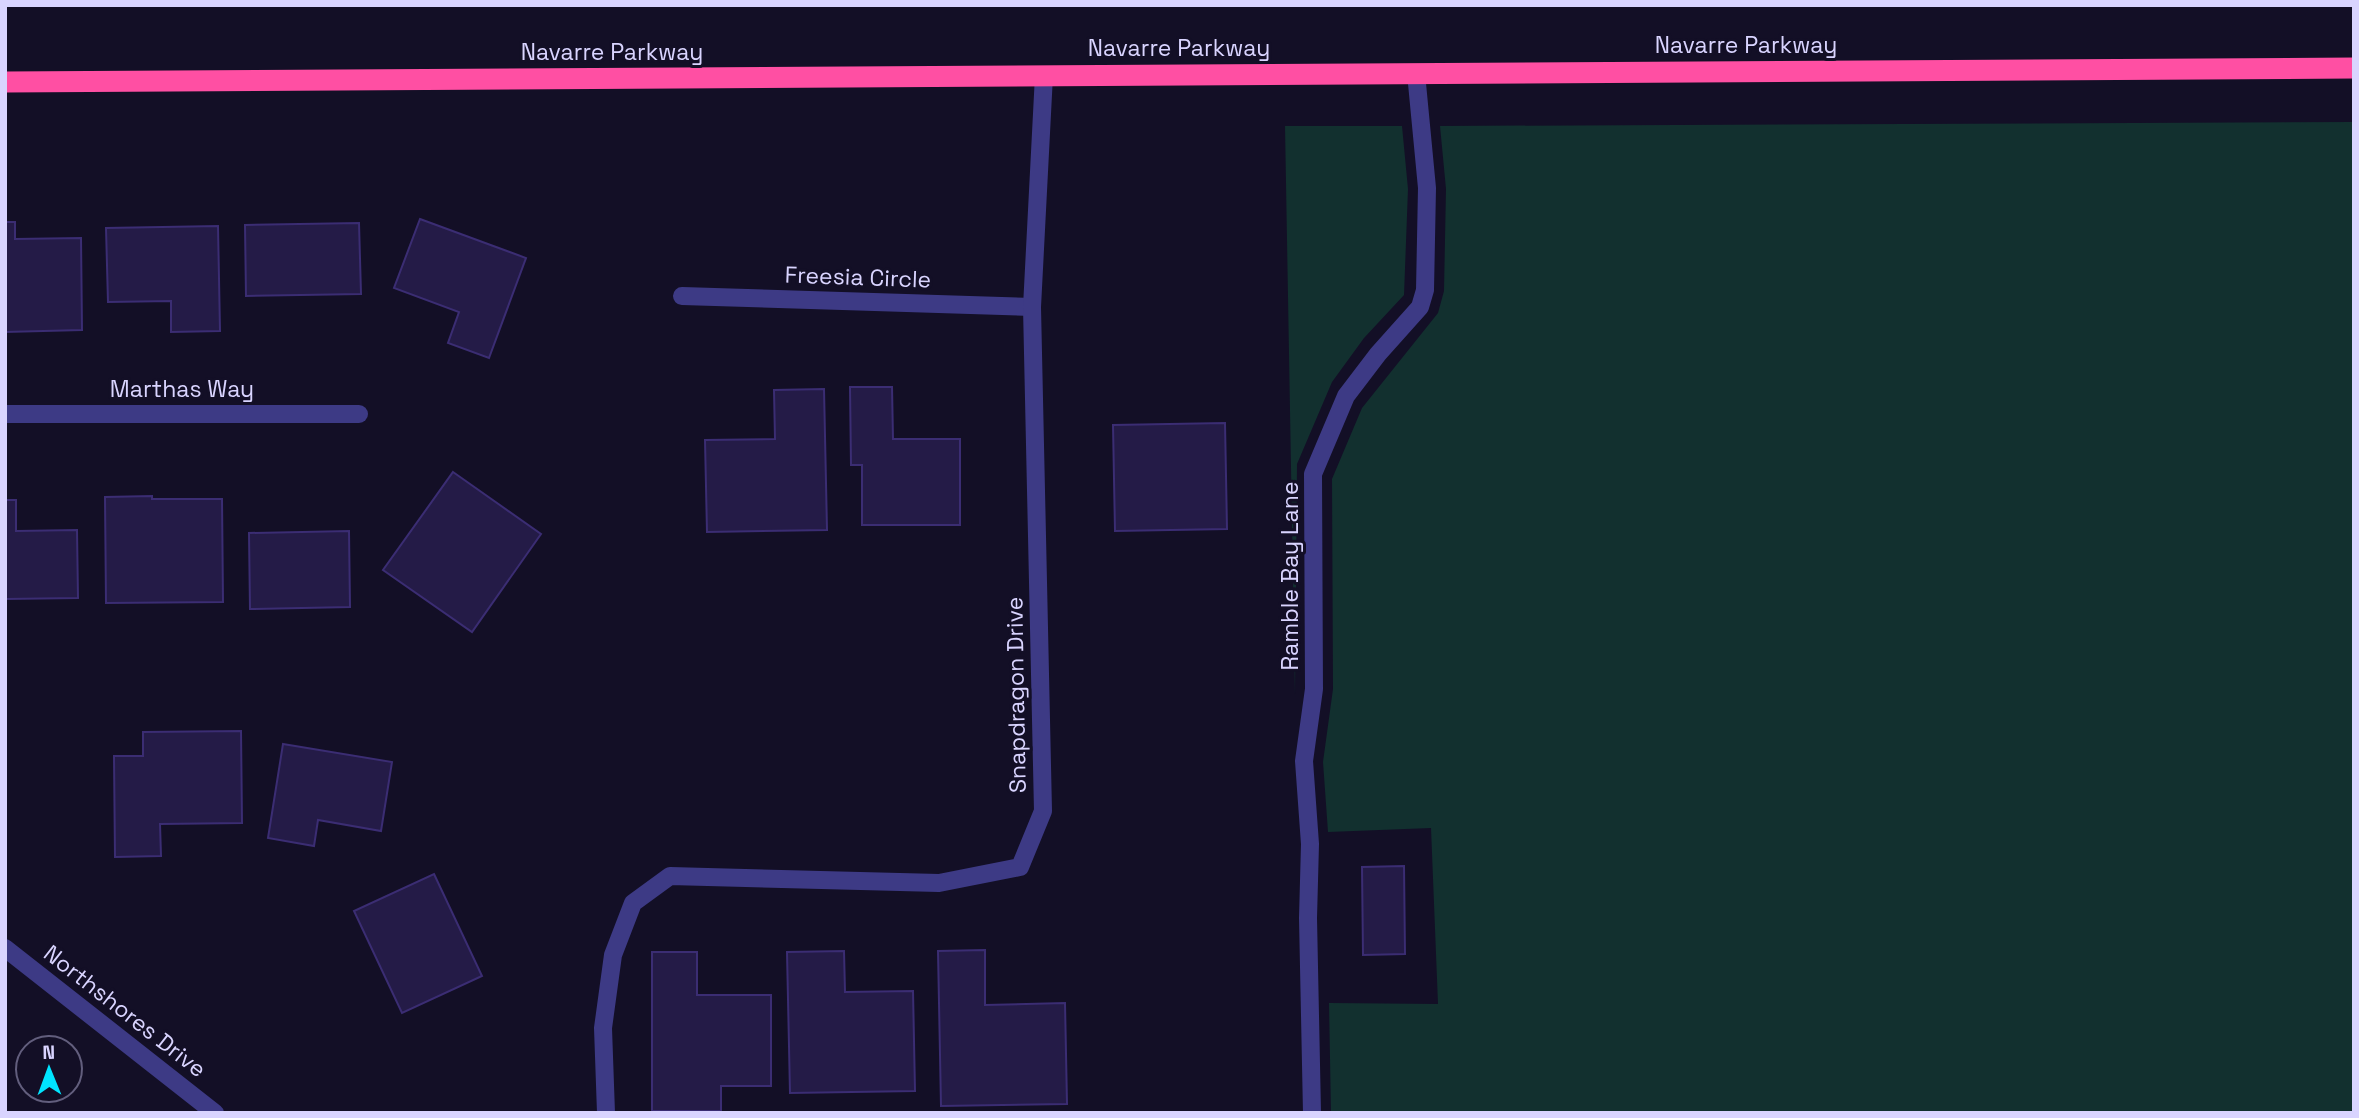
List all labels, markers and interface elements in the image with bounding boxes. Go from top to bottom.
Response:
street label: Navarre Parkway [1655,30,1837,60]
street label: Navarre Parkway [1088,33,1270,63]
street label: Navarre Parkway [521,37,703,67]
street label: Freesia Circle [784,259,932,295]
street label: Marthas Way [110,374,254,404]
street label: Ramble Bay Lane [1275,481,1305,671]
street label: Snapdragon Drive [999,597,1033,793]
street label: Northshores Drive [38,939,212,1083]
north arrow [14,1034,84,1104]

